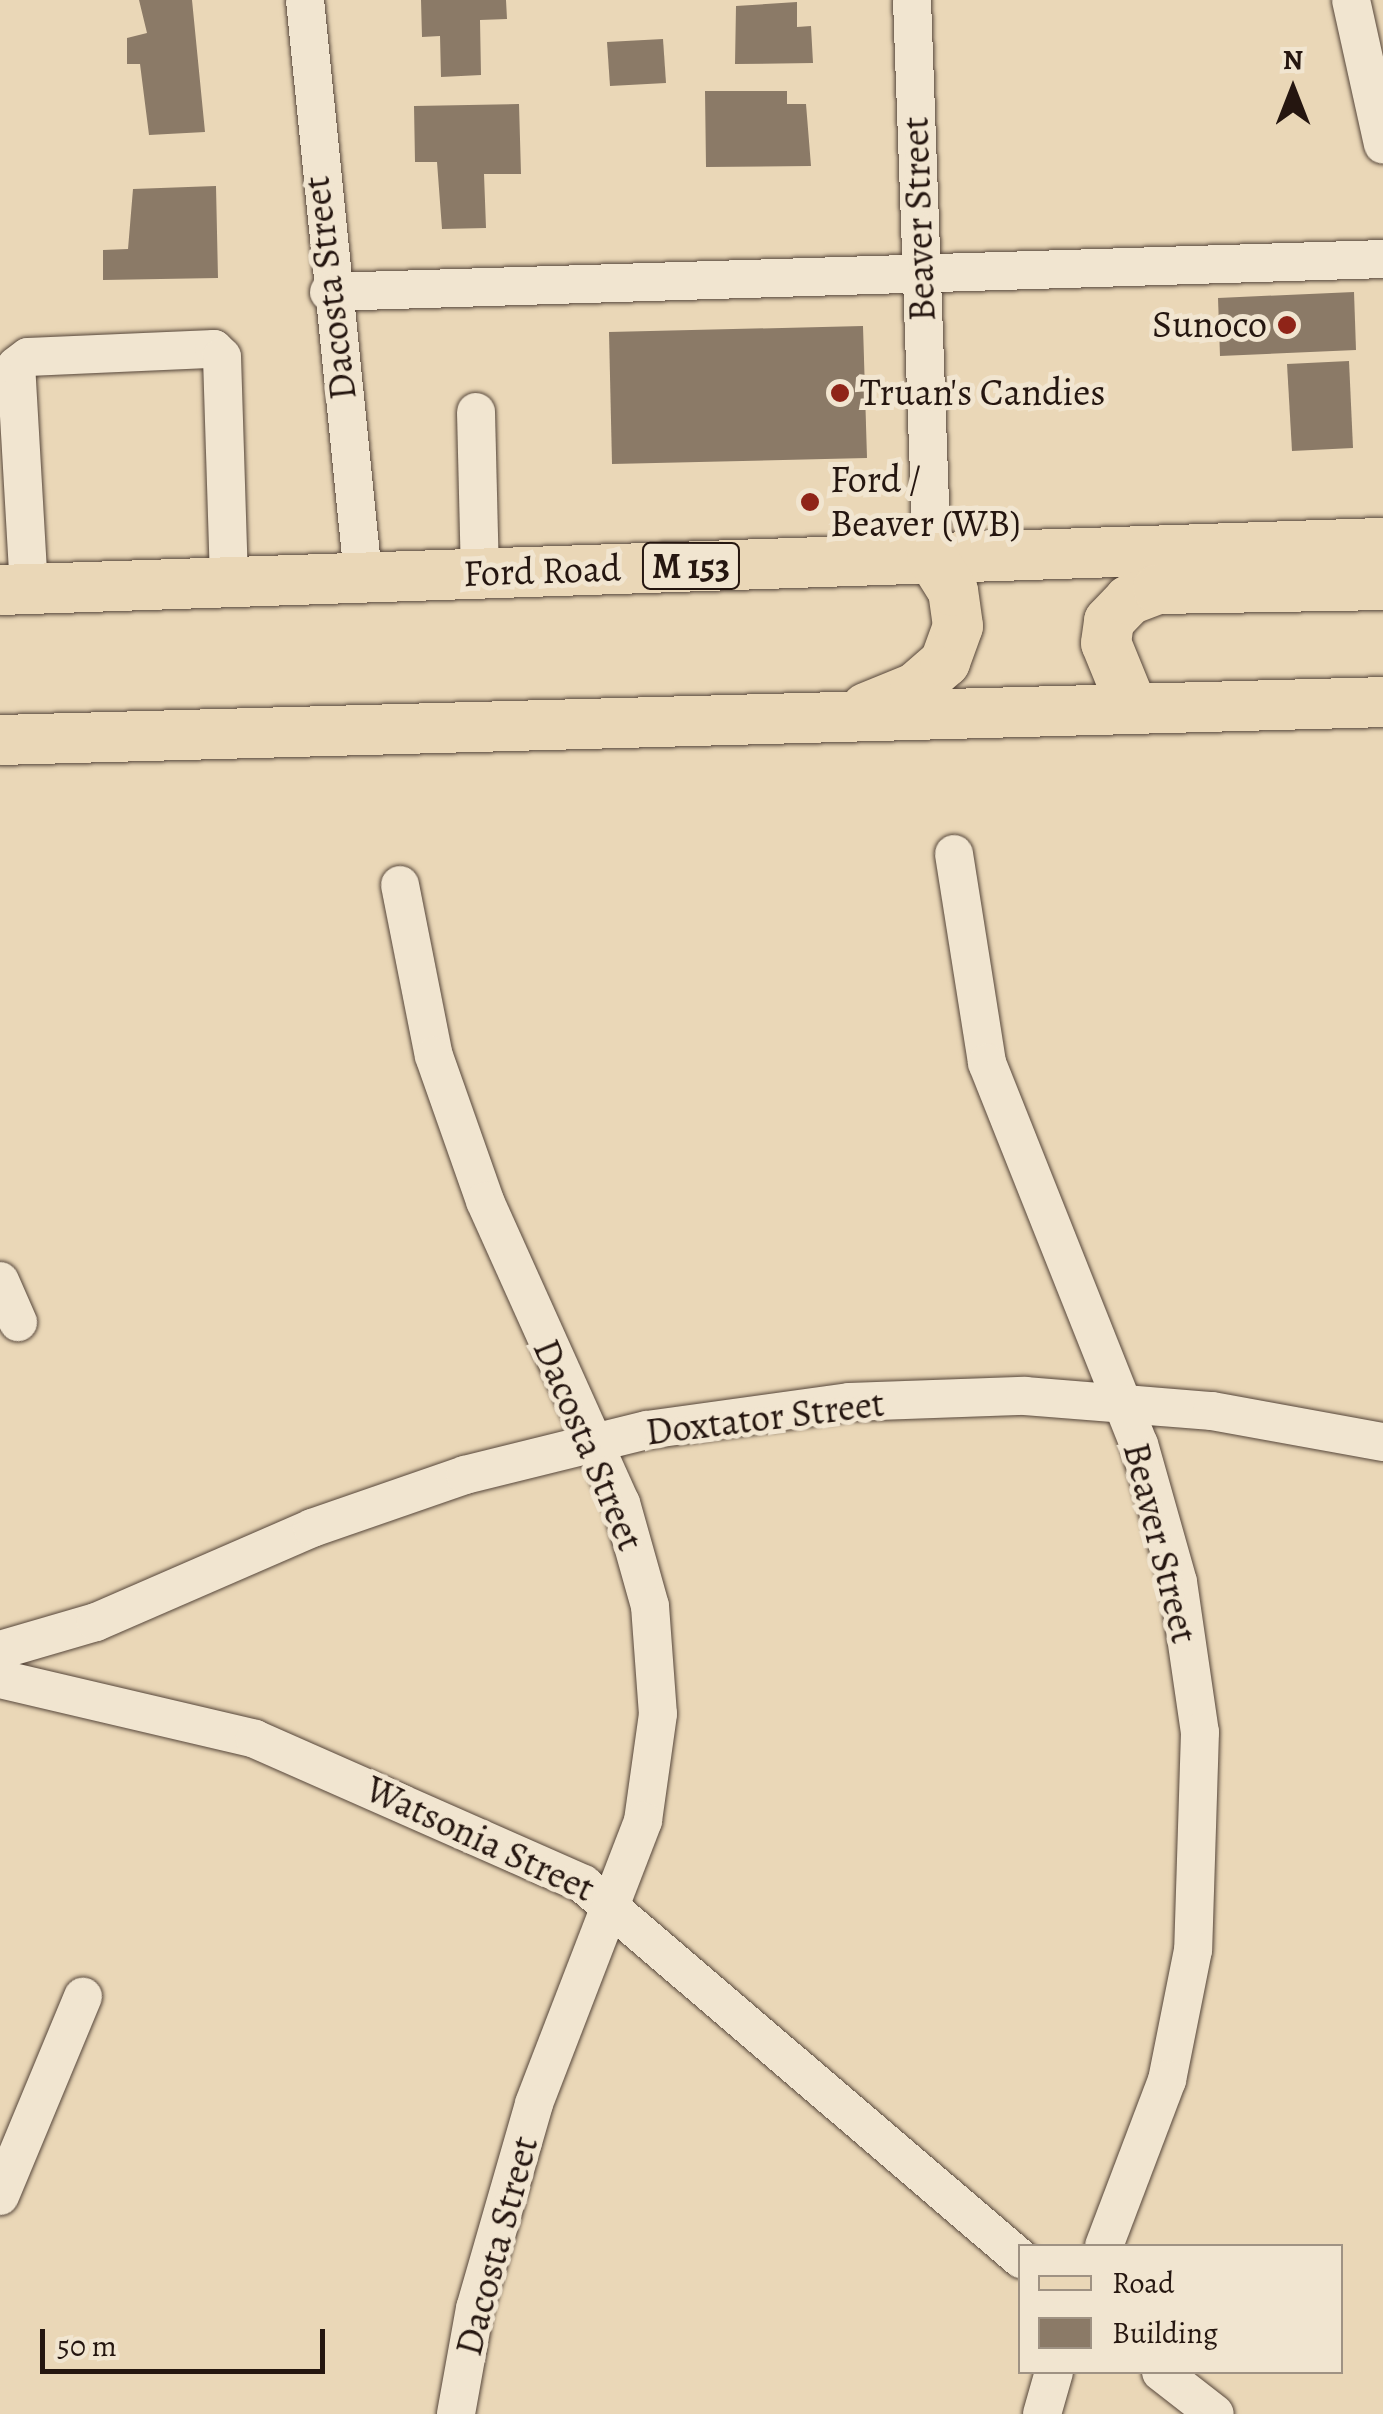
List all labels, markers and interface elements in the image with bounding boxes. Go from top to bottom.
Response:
north arrow [1243,40,1343,140]
text: N [1283,41,1303,79]
street label: Beaver Street [893,116,945,322]
street label: Dacosta Street [294,173,366,403]
place label: Sunoco [1152,302,1267,348]
marker: Sunoco [1276,314,1298,336]
place label: Truan's Candies [860,370,1105,416]
marker: Truan's Candies [829,382,851,404]
place label: Ford / Beaver (WB) [830,457,1021,546]
marker: Ford / Beaver (WB) [799,491,821,513]
road number: M 153 [641,536,741,596]
street label: Ford Road [462,545,622,597]
street label: Dacosta Street [523,1332,653,1558]
street label: Doxtator Street [643,1381,887,1455]
street label: Beaver Street [1113,1438,1207,1648]
street label: Watsonia Street [358,1766,602,1912]
street label: Dacosta Street [446,2131,548,2361]
legend [1018,2244,1343,2374]
text: Road [1112,2263,1174,2303]
scale bar [45,2309,330,2371]
text: Building [1112,2313,1218,2353]
text: 50 m [57,2326,117,2366]

